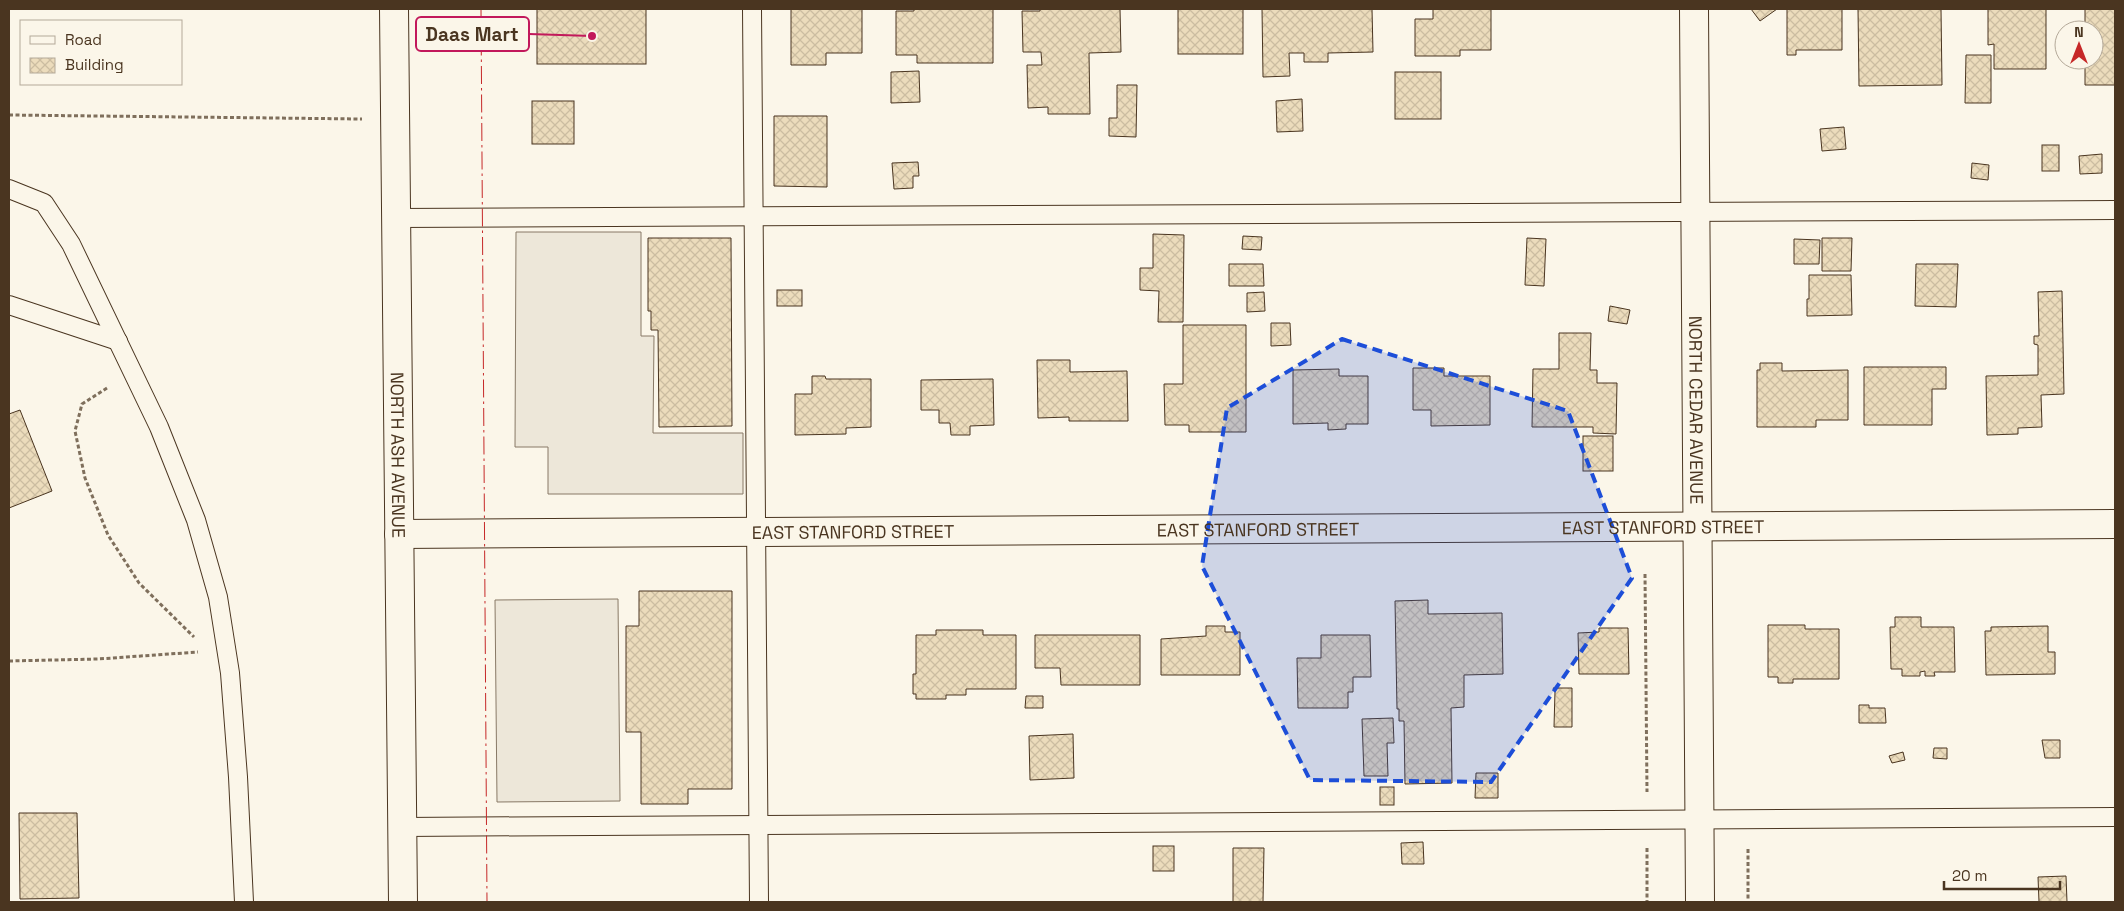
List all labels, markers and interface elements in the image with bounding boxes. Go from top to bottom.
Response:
callout: Daas Mart [416,17,529,51]
legend [20,20,182,85]
north arrow [2054,20,2104,70]
text: Daas Mart [425,22,519,47]
text: N [2074,23,2084,41]
text: Road [65,30,102,49]
text: Building [65,55,124,74]
street label: NORTH CEDAR AVENUE [1685,316,1709,504]
street label: NORTH ASH AVENUE [386,372,411,538]
street label: EAST STANFORD STREET [1562,515,1765,539]
street label: EAST STANFORD STREET [1157,517,1360,541]
street label: EAST STANFORD STREET [752,519,955,543]
scale bar [1944,858,2060,890]
text: 20 m [1952,866,1987,885]

